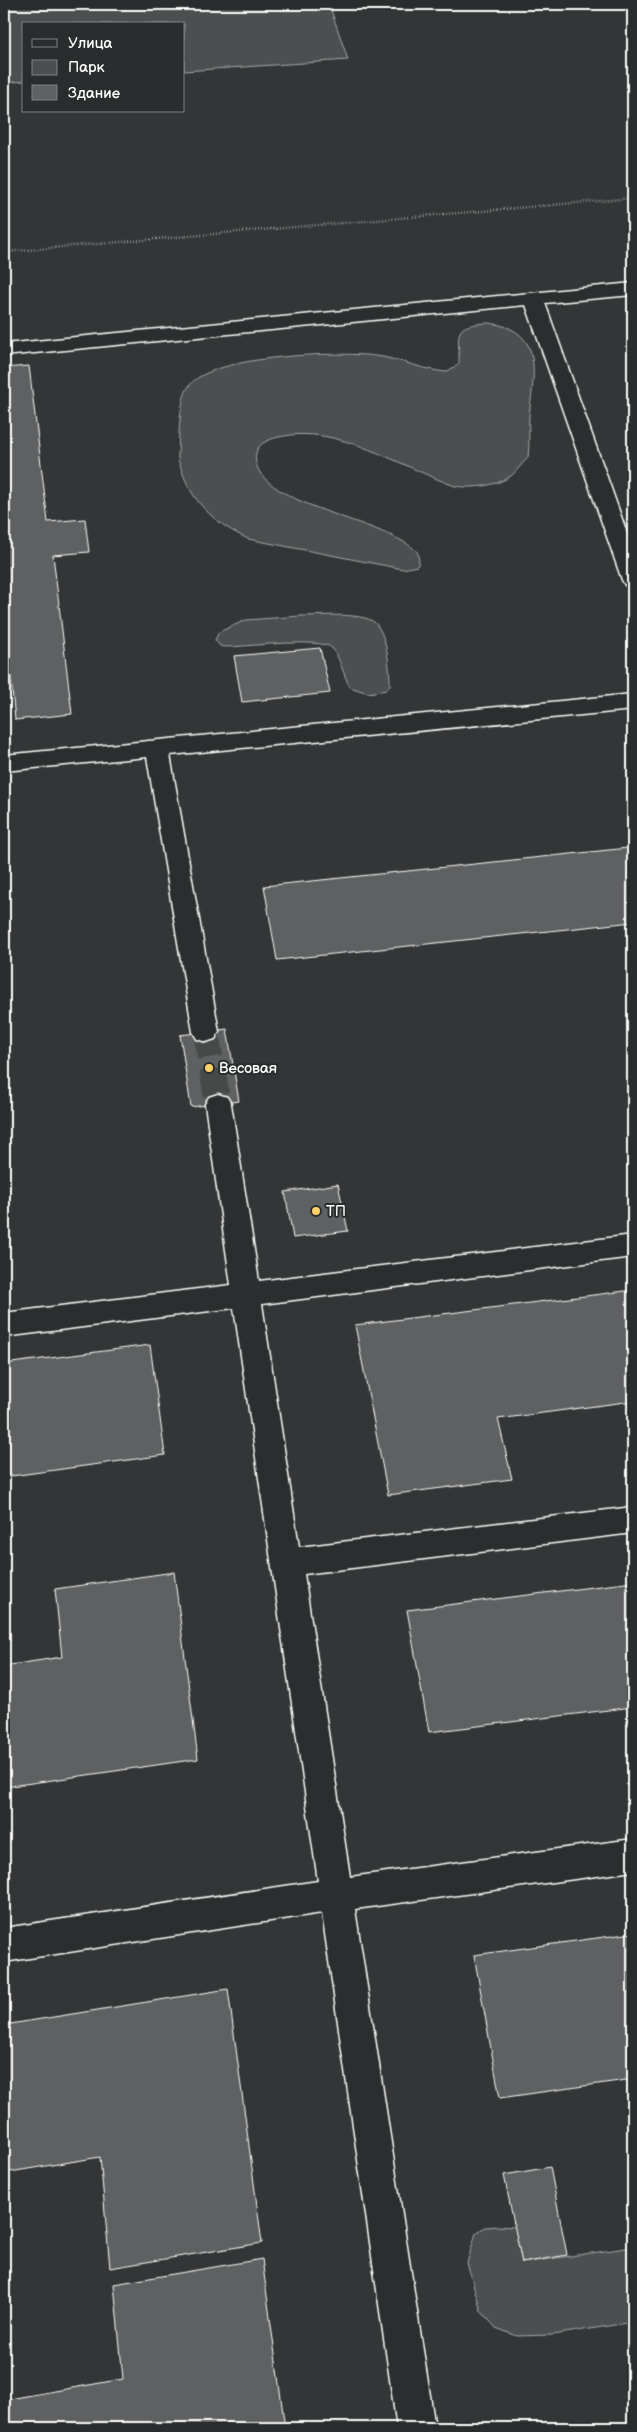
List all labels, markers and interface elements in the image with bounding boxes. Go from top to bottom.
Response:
legend [22,22,185,112]
text: Улица [68,34,113,53]
text: Парк [68,58,105,77]
text: Здание [68,84,120,103]
place label: Весовая [219,1059,277,1078]
marker: Весовая [203,1062,215,1074]
place label: ТП [326,1202,346,1221]
marker: ТП [310,1205,322,1217]

